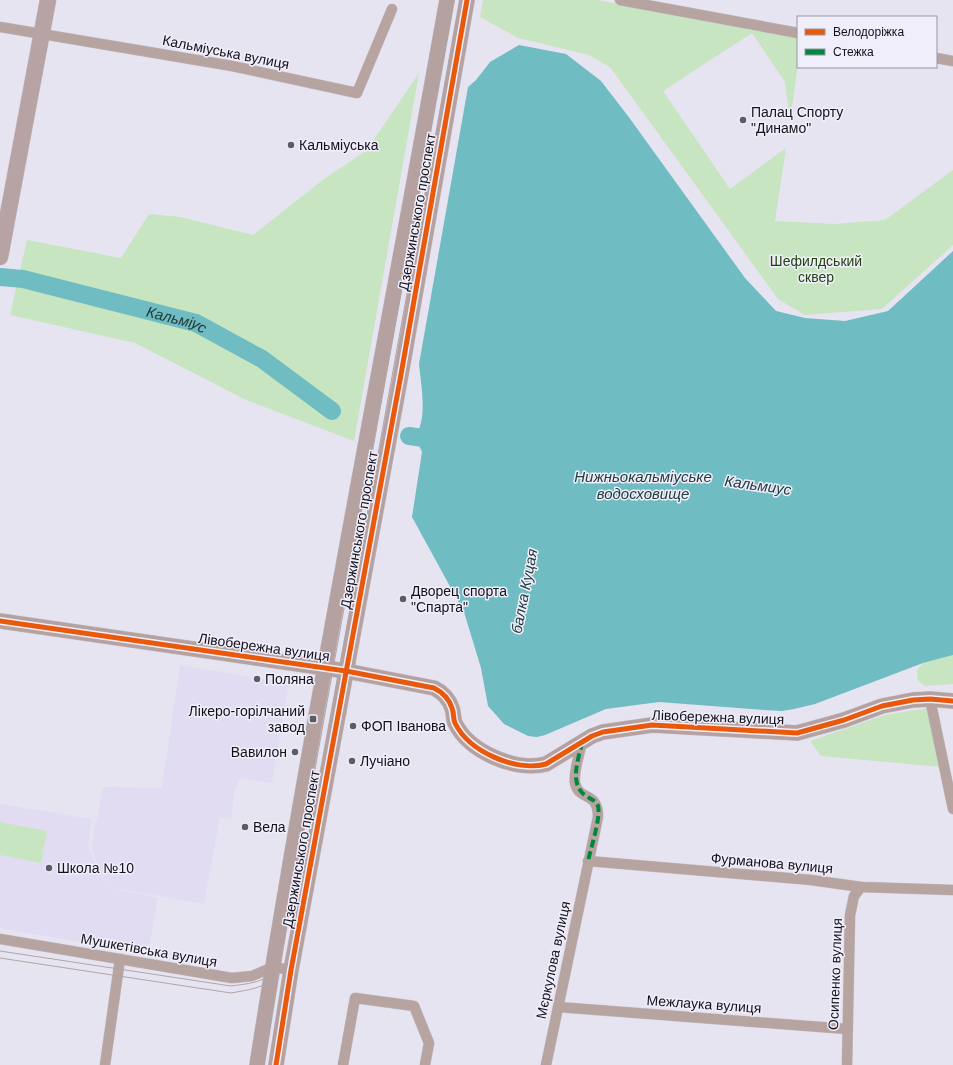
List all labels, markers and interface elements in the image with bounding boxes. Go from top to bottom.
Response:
legend [797,16,937,68]
text: Велодоріжка [833,25,904,39]
street label: Кальміуська вулиця [161,32,291,72]
text: Стежка [833,45,874,59]
place label: Палац Спорту "Динамо" [751,104,843,136]
marker: Палац Спорту "Динамо" [738,115,748,125]
street label: Дзержинського проспект [395,131,439,292]
place label: Кальміуська [299,137,379,153]
marker: Кальміуська [286,140,296,150]
park label: Шефилдський сквер [770,253,862,285]
water label: Кальміус [145,302,211,336]
street label: Дзержинського проспект [337,449,381,610]
water label: Нижньокальміуське водосховище [574,468,712,502]
water label: Кальмиус [724,472,793,498]
water label: балка Куцая [507,547,541,635]
place label: Дворец спорта "Спарта" [411,583,507,615]
marker: Дворец спорта "Спарта" [398,594,408,604]
street label: Лівобережна вулиця [197,630,331,664]
place label: Поляна [265,671,314,687]
marker: Поляна [252,674,262,684]
place label: Лікеро-горілчаний завод [189,703,305,735]
street label: Лівобережна вулиця [651,707,785,727]
marker: Лікеро-горілчаний завод [308,714,318,724]
place label: ФОП Іванова [361,718,446,734]
marker: ФОП Іванова [348,721,358,731]
place label: Вавилон [231,744,287,760]
marker: Вавилон [290,747,300,757]
place label: Лучіано [360,753,410,769]
marker: Лучіано [347,756,357,766]
street label: Дзержинського проспект [279,768,323,929]
place label: Вела [253,819,286,835]
marker: Вела [240,822,250,832]
street label: Фурманова вулиця [710,850,834,876]
place label: Школа №10 [57,860,134,876]
marker: Школа №10 [44,863,54,873]
street label: Мєркулова вулиця [533,900,573,1020]
street label: Осипенко вулиця [825,918,845,1030]
street label: Мушкетівська вулиця [80,930,218,970]
street label: Межлаука вулиця [646,992,762,1016]

